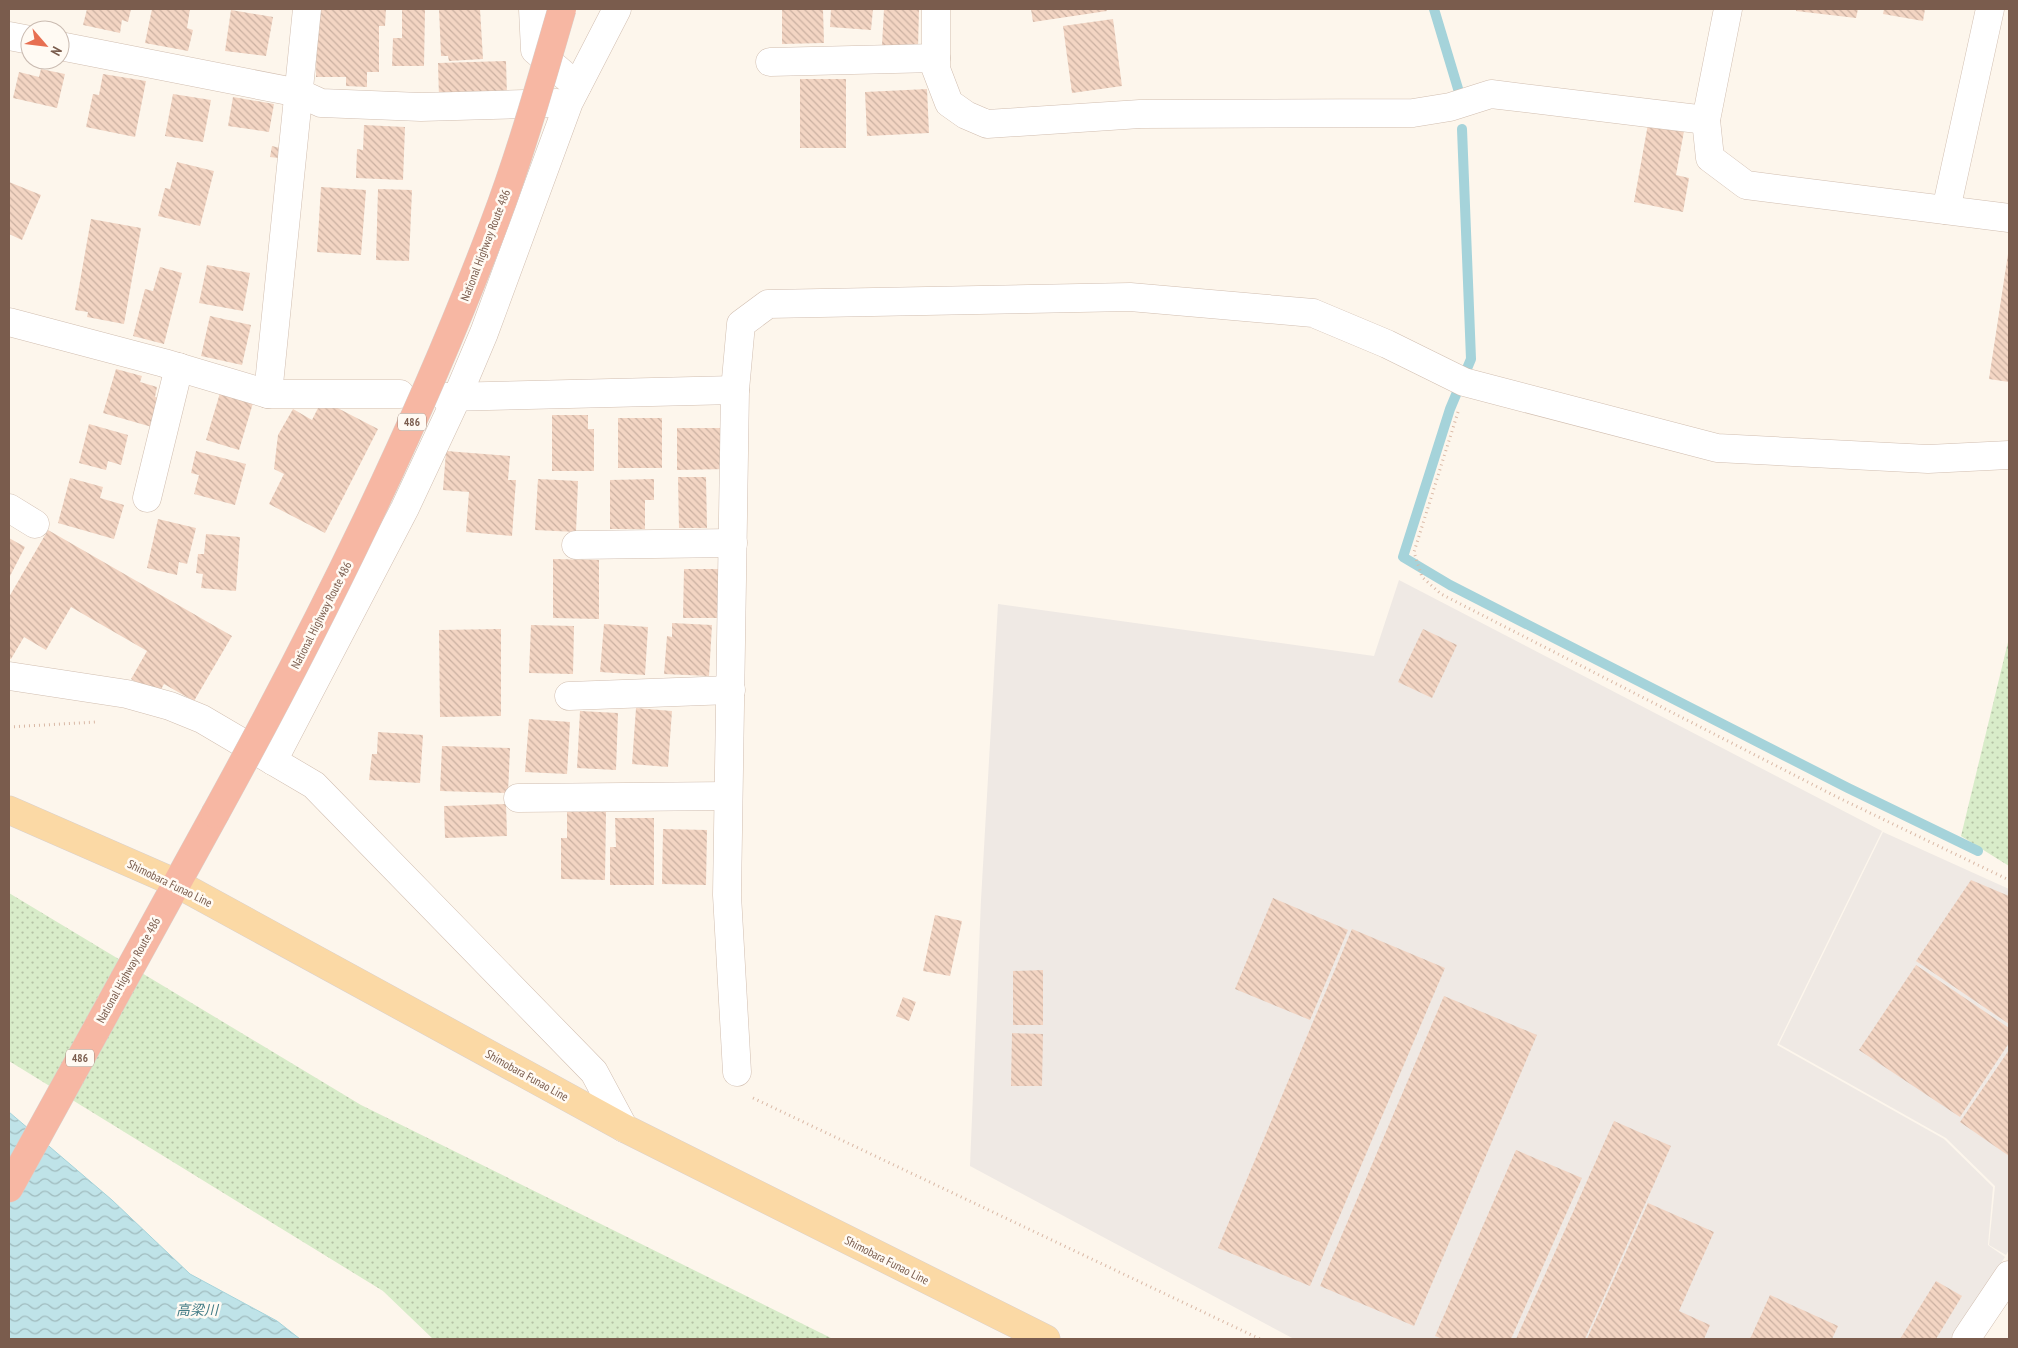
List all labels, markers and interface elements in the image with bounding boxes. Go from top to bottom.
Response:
north arrow [20,20,70,70]
text: N [47,44,66,59]
street label: National Highway Route 486 [457,187,513,303]
road number: 486 [398,414,426,431]
street label: National Highway Route 486 [287,559,355,671]
street label: Shimobara Funao Line [125,856,215,910]
street label: National Highway Route 486 [93,915,163,1025]
street label: Shimobara Funao Line [483,1046,571,1104]
road number: 486 [66,1050,94,1066]
street label: Shimobara Funao Line [842,1232,932,1288]
water label: 高梁川 [176,1301,220,1319]

